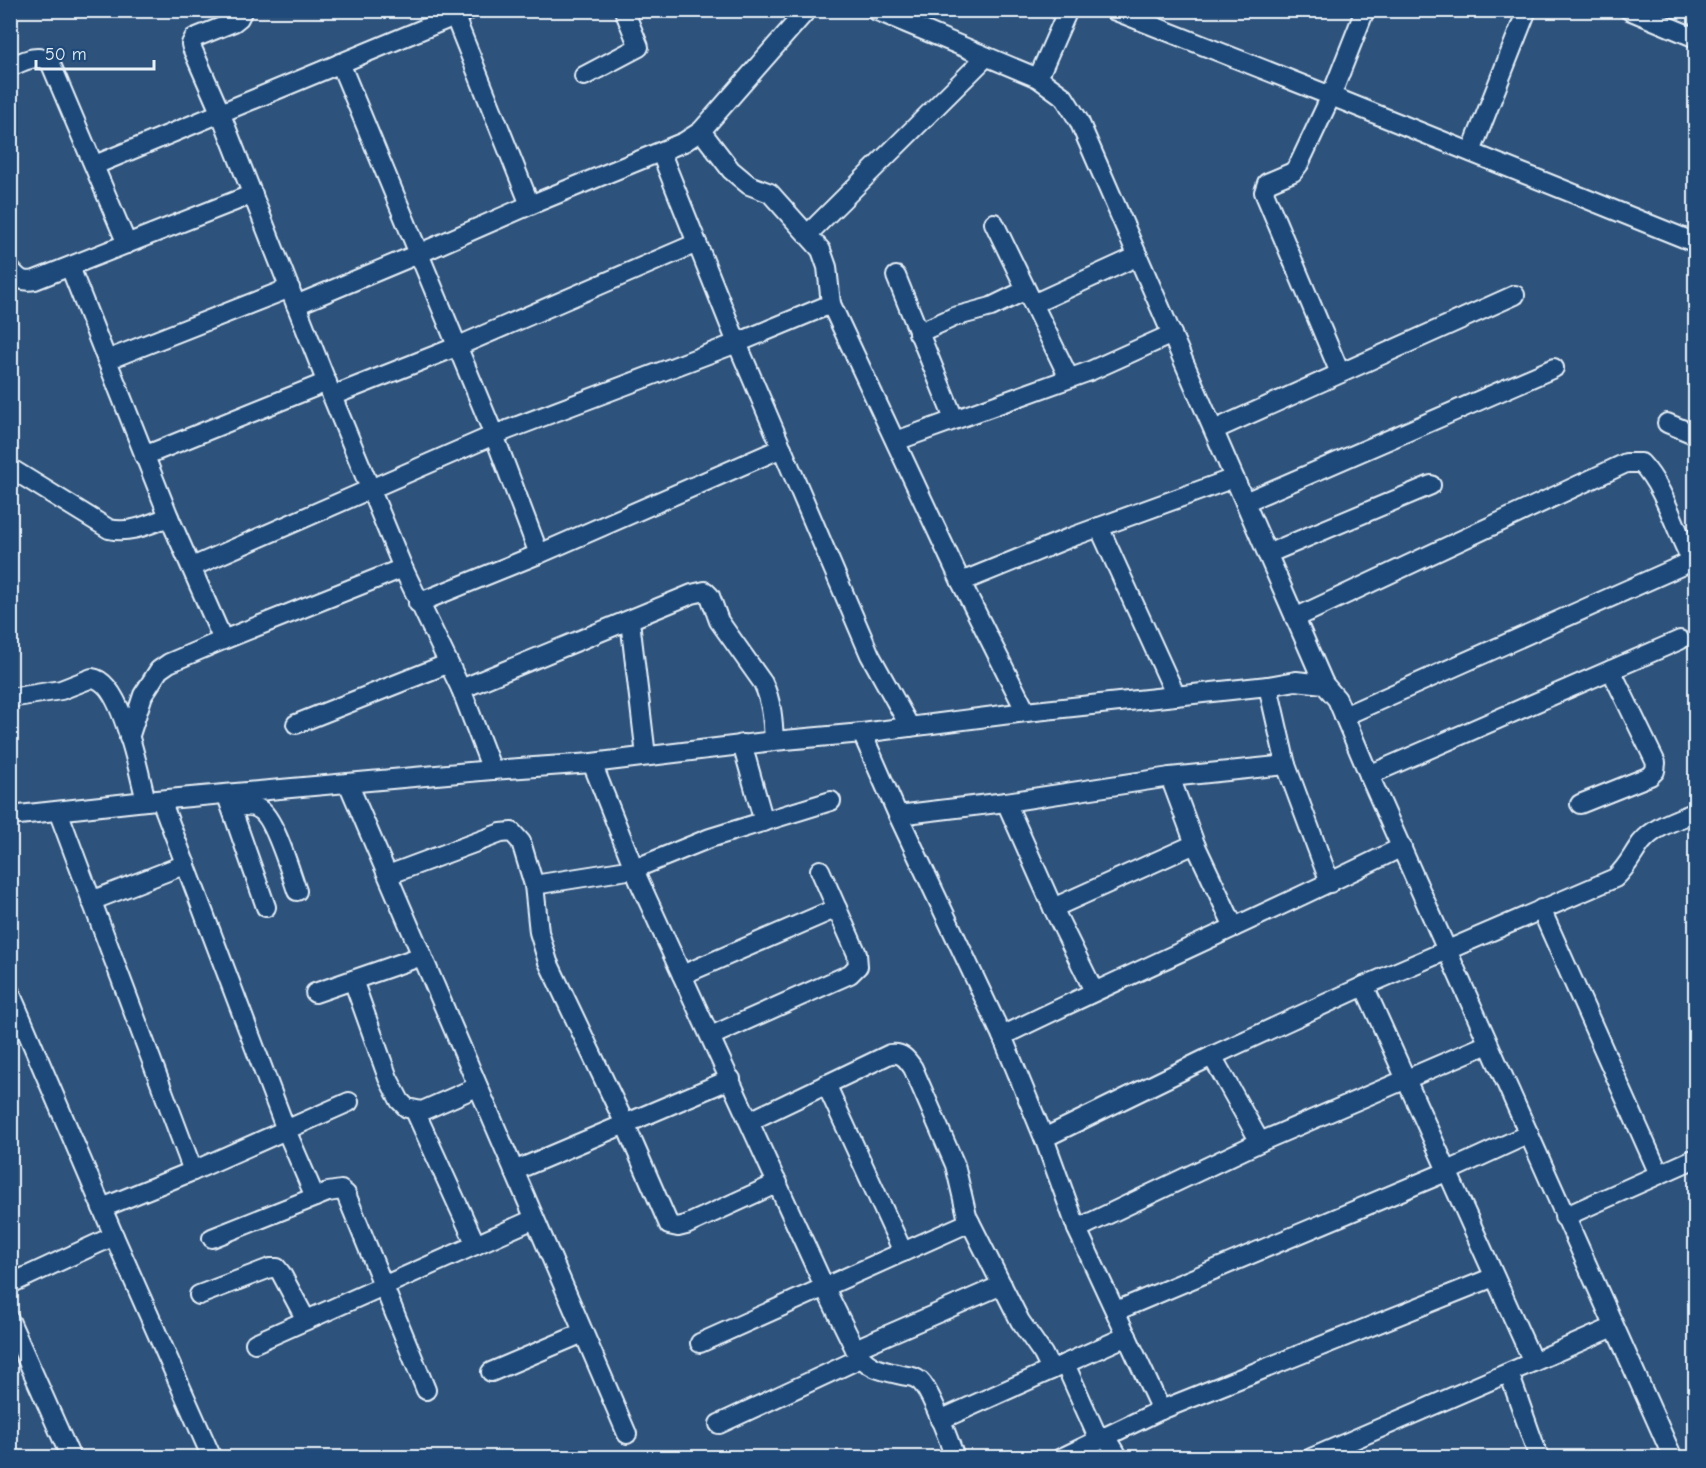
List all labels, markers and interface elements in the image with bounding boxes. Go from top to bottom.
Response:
scale bar [36,33,154,71]
text: 50 m [45,44,87,65]

